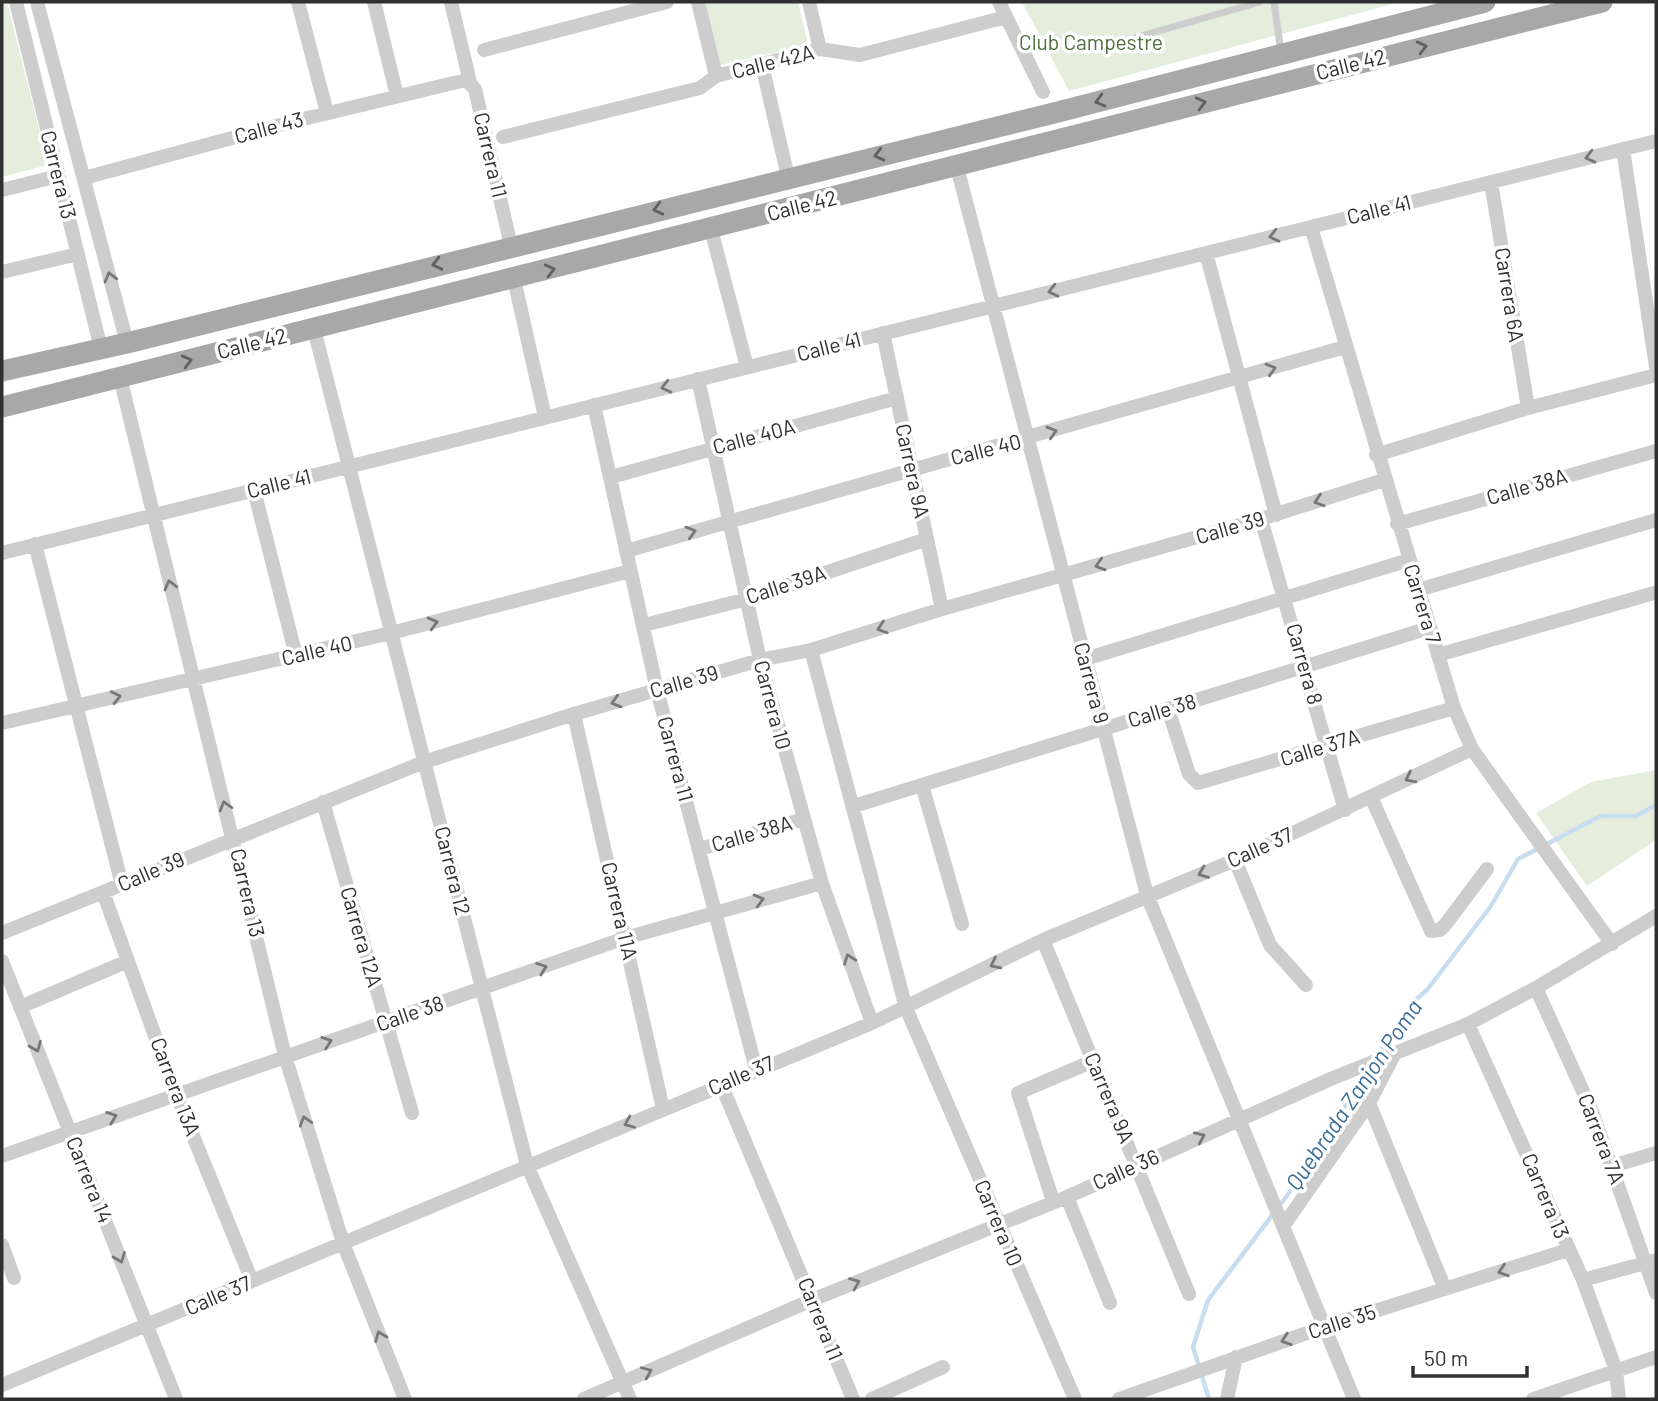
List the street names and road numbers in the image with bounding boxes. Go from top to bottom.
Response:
street label: Calle 42A [729,38,817,83]
street label: Calle 42 [1313,43,1388,84]
street label: Calle 43 [231,105,306,148]
street label: Carrera 11 [469,109,513,200]
street label: Carrera 13 [36,128,83,222]
street label: Calle 42 [764,184,839,225]
street label: Calle 41 [1344,189,1413,229]
street label: Carrera 6A [1491,245,1530,344]
street label: Calle 42 [214,322,289,363]
street label: Calle 41 [794,326,863,366]
street label: Calle 40A [710,412,798,459]
street label: Carrera 9A [891,421,936,520]
street label: Calle 40 [948,428,1024,469]
street label: Calle 38A [1483,462,1570,509]
street label: Calle 41 [244,463,313,503]
street label: Calle 39 [1192,505,1267,548]
street label: Calle 39A [742,559,829,608]
street label: Carrera 7 [1399,561,1447,647]
street label: Carrera 8 [1282,620,1329,707]
street label: Calle 40 [279,629,354,670]
street label: Carrera 9 [1070,639,1115,726]
street label: Carrera 10 [750,657,797,752]
street label: Calle 39 [646,659,721,702]
street label: Calle 38 [1124,687,1199,732]
street label: Carrera 11 [653,713,700,804]
street label: Calle 37A [1277,723,1363,770]
street label: Calle 38A [708,809,795,856]
street label: Calle 37 [1223,821,1296,872]
street label: Carrera 12 [430,824,477,918]
street label: Calle 39 [113,845,188,896]
street label: Carrera 13 [226,846,271,940]
street label: Carrera 11A [597,859,644,962]
street label: Carrera 12A [336,883,389,990]
street label: Calle 38 [372,989,447,1036]
street label: Carrera 13A [146,1034,207,1139]
street label: Carrera 9A [1080,1048,1141,1147]
street label: Calle 37 [704,1050,777,1100]
street label: Carrera 7A [1574,1090,1631,1187]
street label: Carrera 14 [62,1132,119,1226]
street label: Calle 36 [1088,1143,1162,1194]
street label: Carrera 13 [1517,1149,1576,1242]
street label: Carrera 10 [970,1175,1029,1269]
street label: Calle 37 [181,1270,254,1320]
street label: Carrera 11 [794,1273,849,1363]
street label: Calle 35 [1304,1298,1379,1343]

